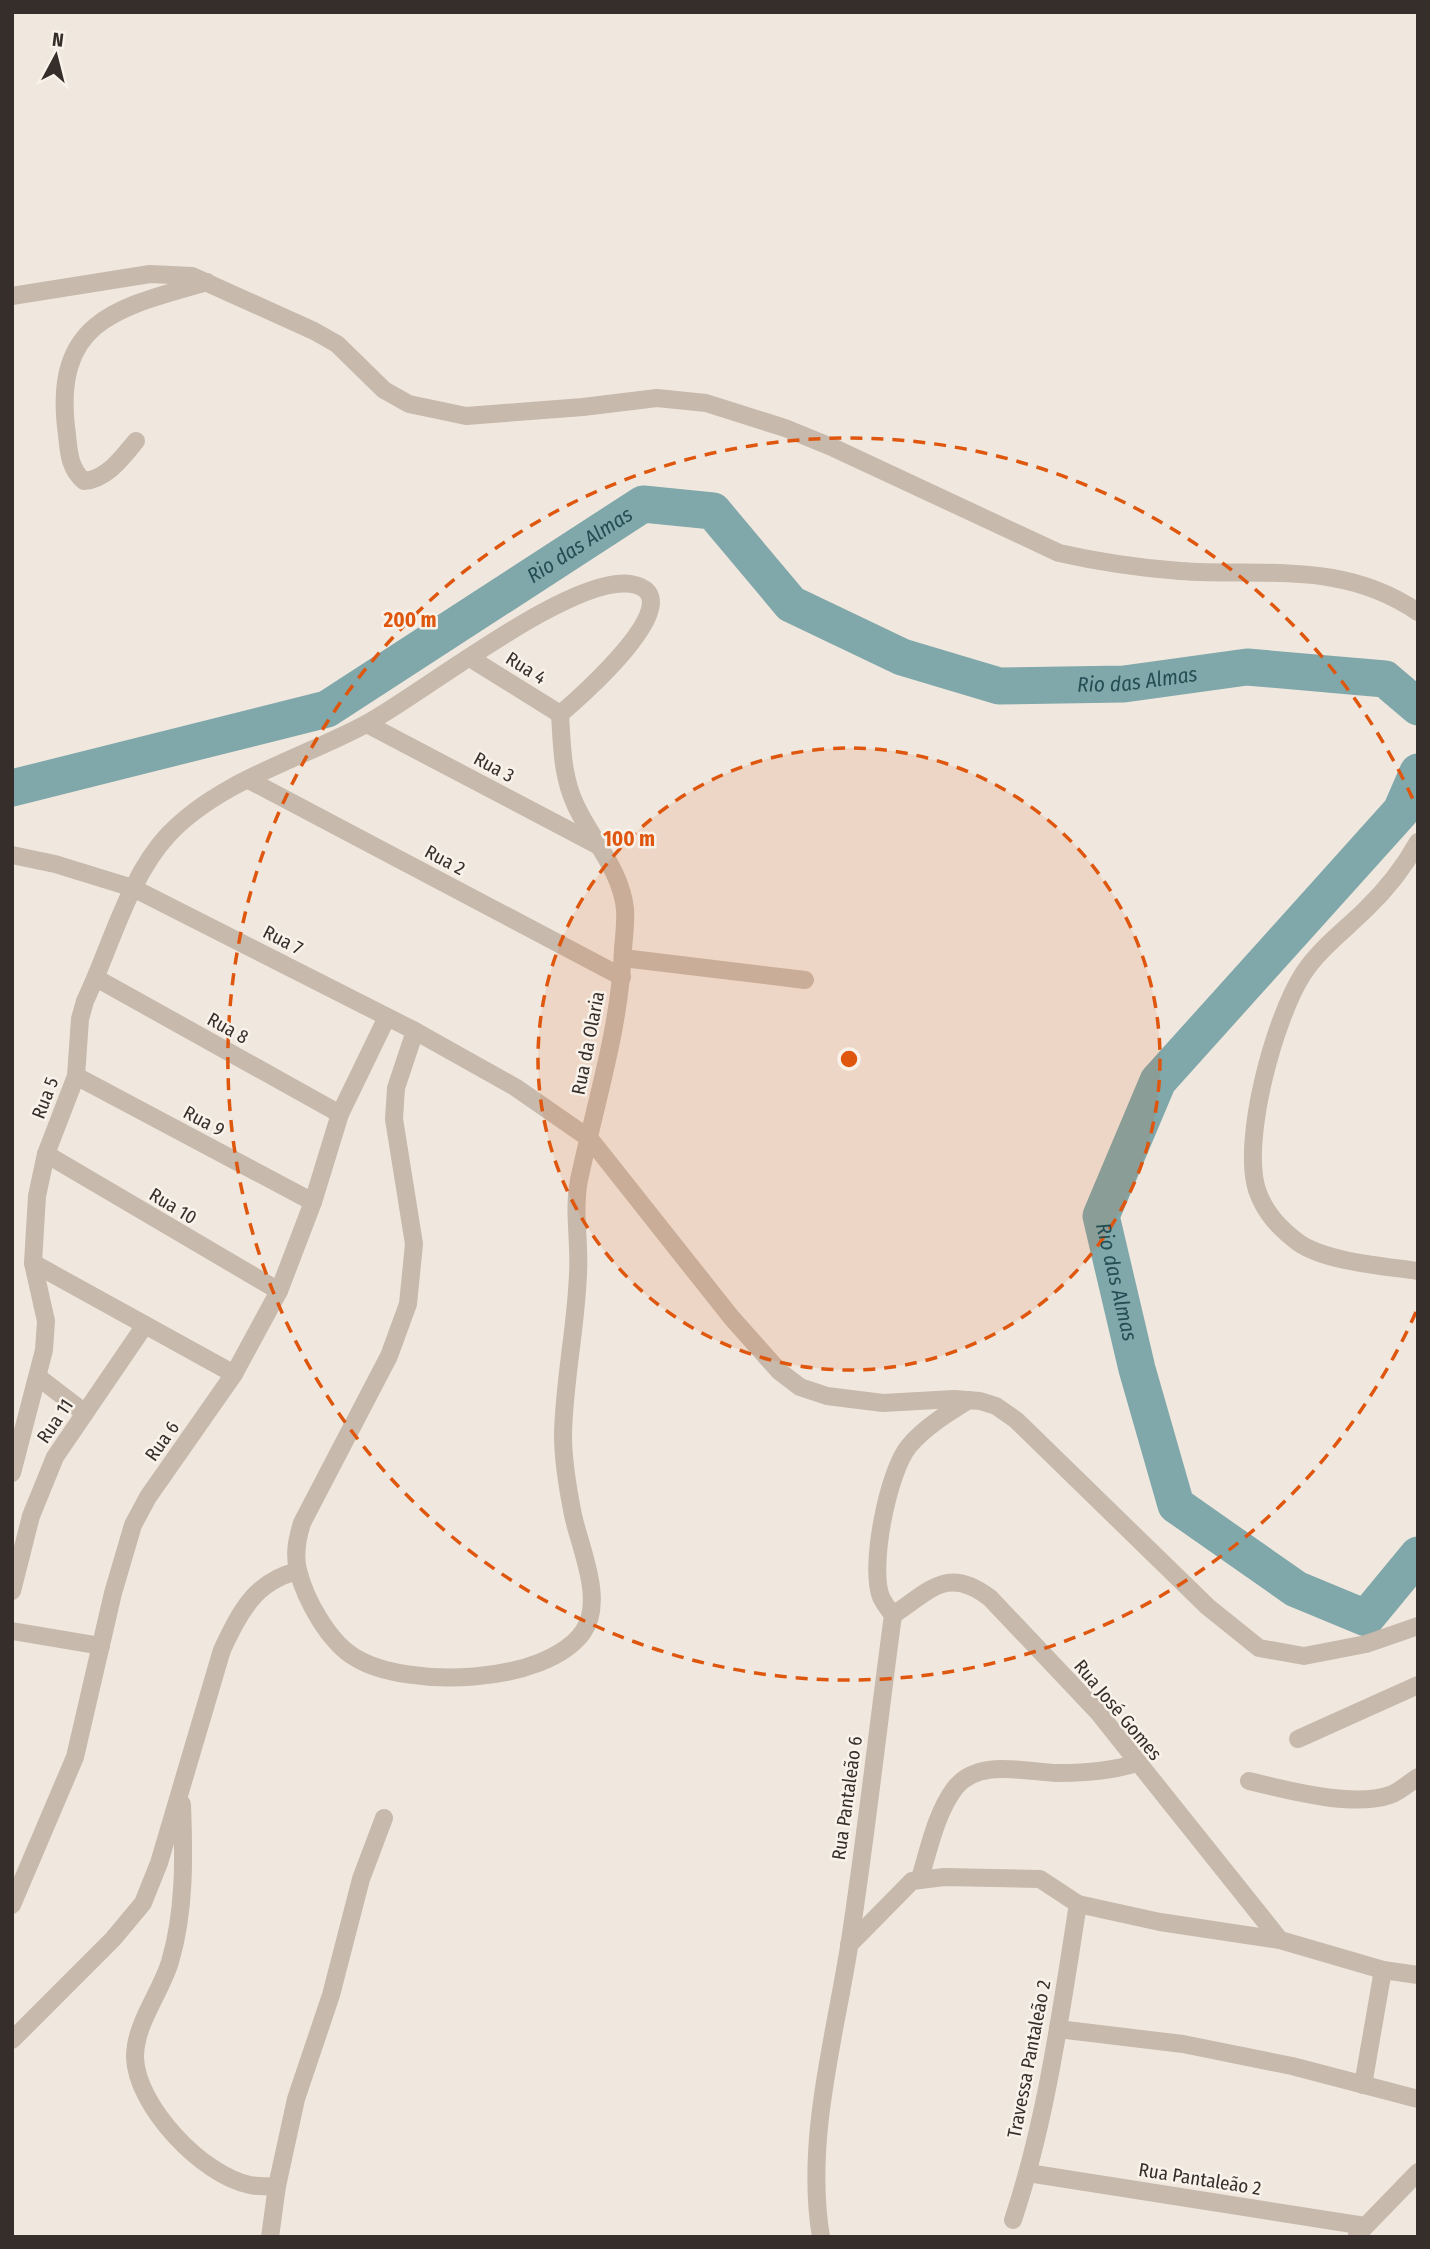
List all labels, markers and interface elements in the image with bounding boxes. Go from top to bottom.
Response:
north arrow [21,21,91,91]
text: N [51,28,65,52]
water label: Rio das Almas [522,501,638,589]
text: 200 m [382,607,437,633]
street label: Rua 4 [502,647,550,689]
water label: Rio das Almas [1077,661,1199,698]
street label: Rua 3 [470,747,518,787]
text: 100 m [603,826,655,852]
street label: Rua 2 [421,840,469,880]
street label: Rua 7 [259,920,307,960]
street label: Rua da Olaria [567,989,609,1097]
street label: Rua 8 [203,1007,253,1049]
centre of rings [837,1047,861,1071]
street label: Rua 5 [27,1074,63,1122]
street label: Rua 9 [179,1101,229,1141]
street label: Rua 10 [145,1183,201,1229]
water label: Rio das Almas [1090,1220,1143,1344]
street label: Rua 11 [32,1394,78,1448]
street label: Rua 6 [140,1417,184,1465]
street label: Rua José Gomes [1069,1655,1167,1765]
street label: Rua Pantaleão 6 [827,1735,867,1861]
street label: Travessa Pantaleão 2 [1002,1978,1056,2140]
street label: Rua Pantaleão 2 [1137,2158,1263,2200]

